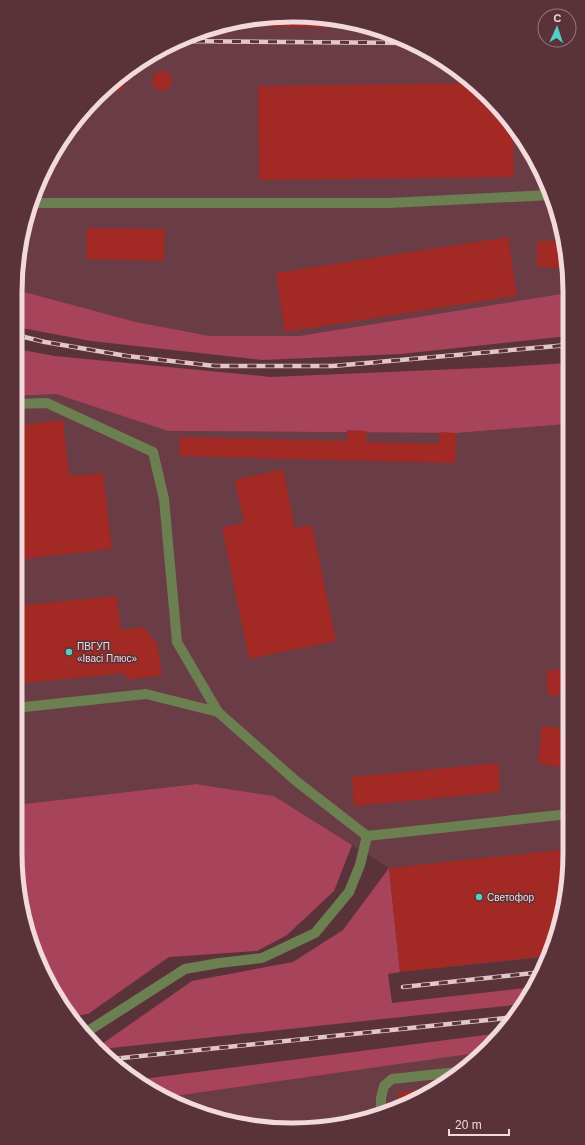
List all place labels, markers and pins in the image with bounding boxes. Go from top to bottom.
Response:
place label: ПВГУП «Івасі Плюс» [77,641,138,664]
marker: ПВГУП «Івасі Плюс» [64,647,74,657]
marker: Светофор [474,892,484,902]
place label: Светофор [487,892,534,903]

